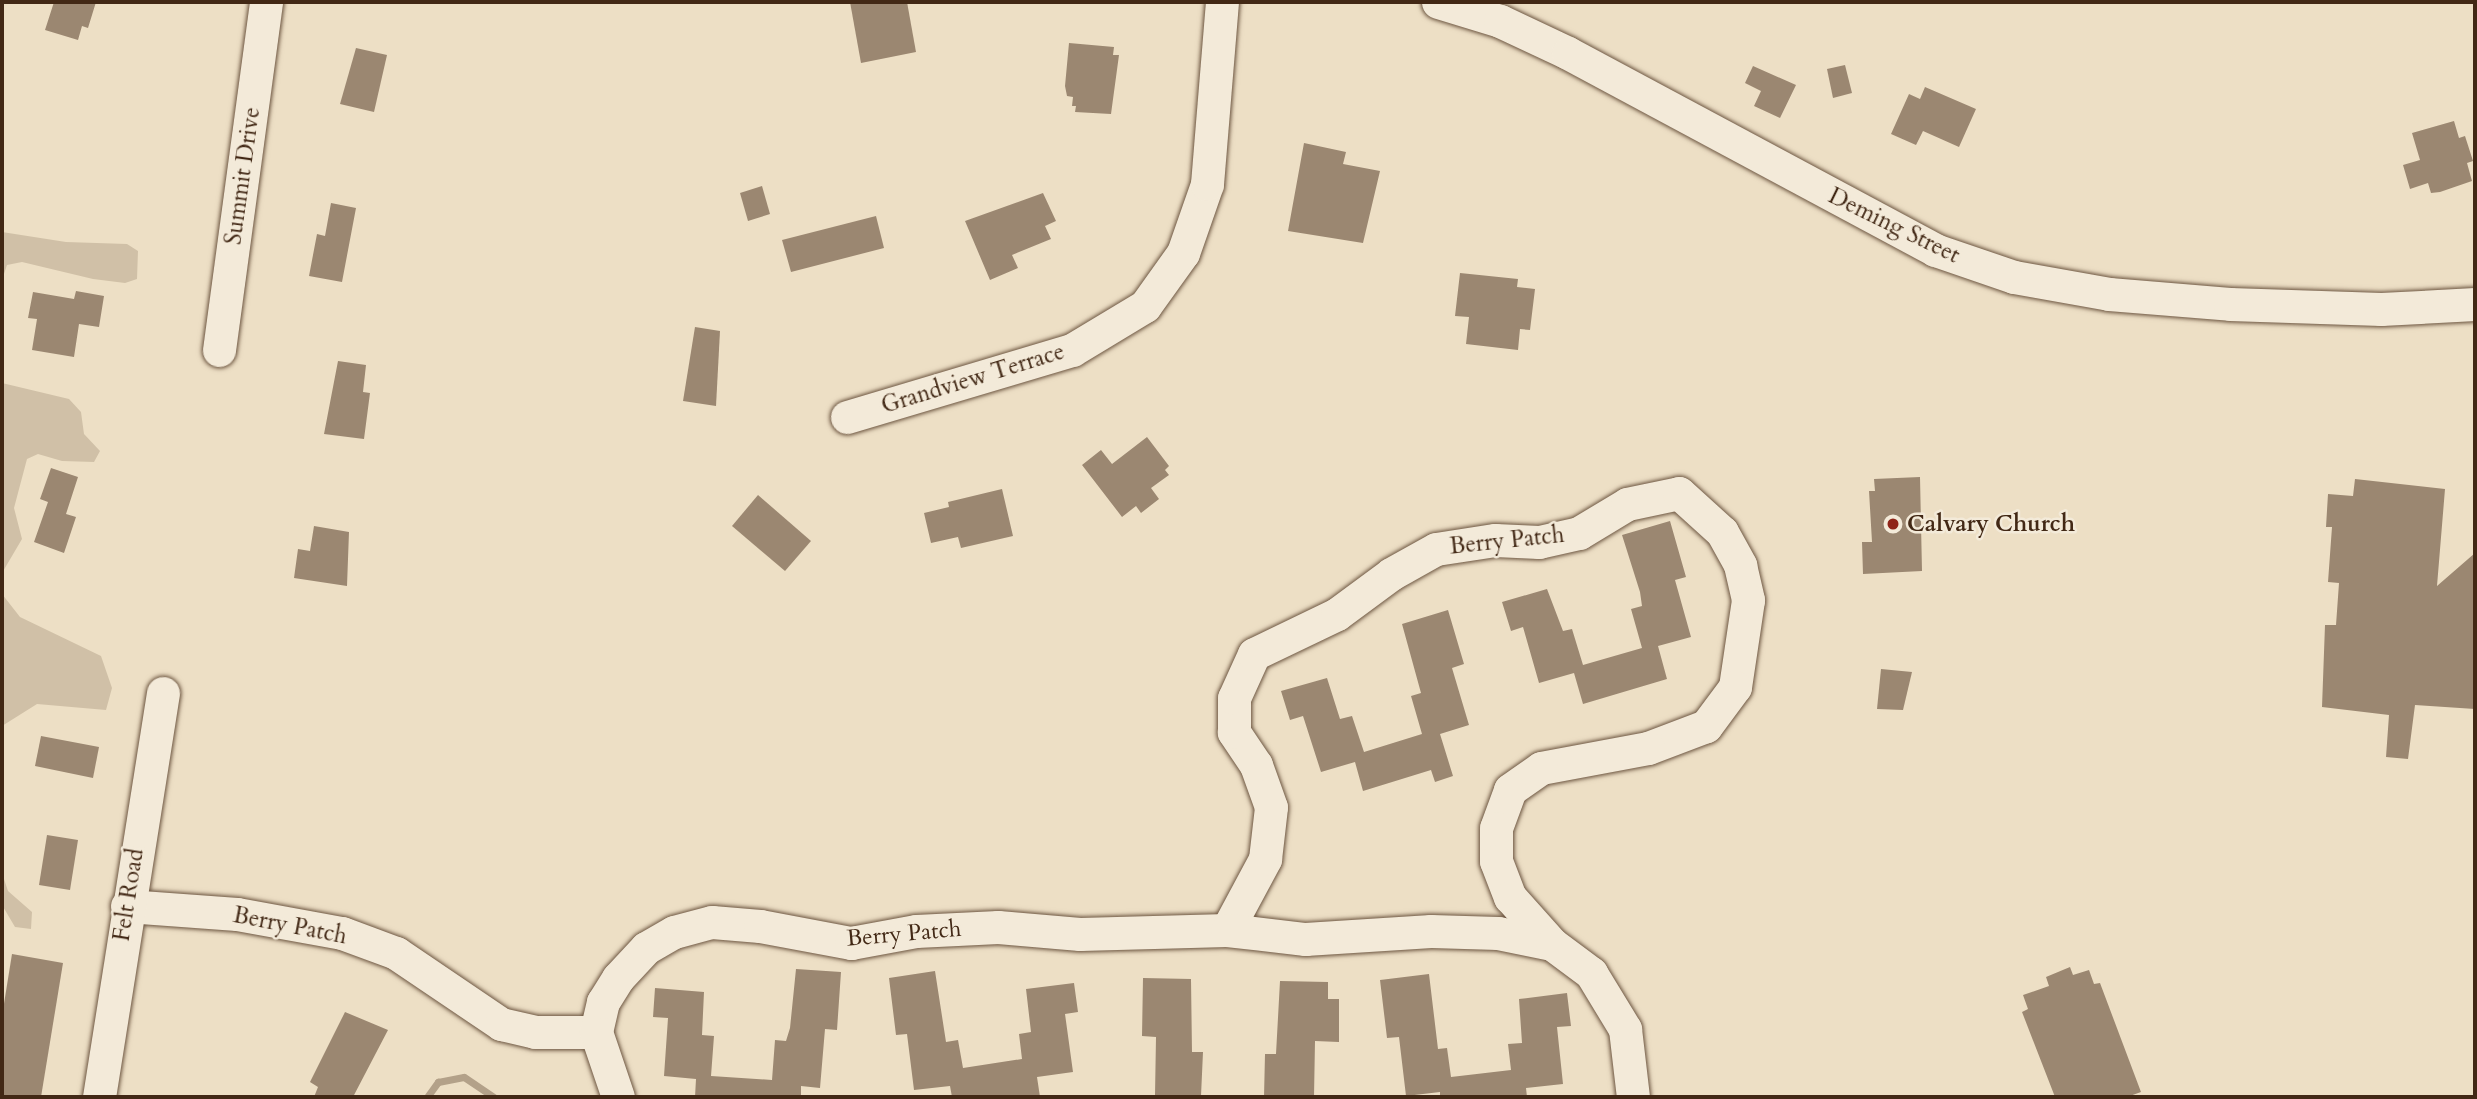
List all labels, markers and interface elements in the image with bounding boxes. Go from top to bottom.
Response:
street label: Summit Drive [220,105,266,247]
street label: Deming Street [1824,182,1964,270]
street label: Grandview Terrace [878,338,1068,420]
place label: Calvary Church [1907,510,2075,538]
marker: Calvary Church [1885,516,1901,532]
street label: Berry Patch [1448,521,1566,561]
street label: Felt Road [108,847,150,943]
street label: Berry Patch [231,901,349,951]
street label: Berry Patch [845,915,963,953]

